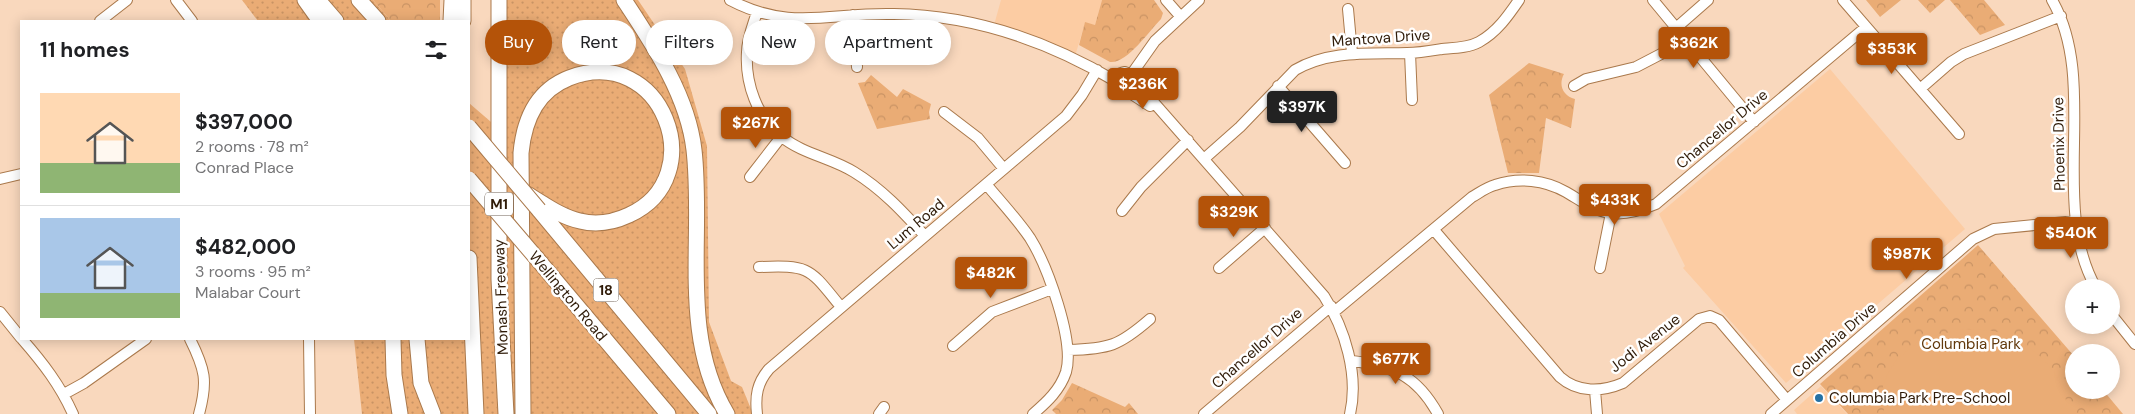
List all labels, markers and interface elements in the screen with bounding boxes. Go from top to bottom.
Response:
chip: Buy [485,20,552,65]
chip: Rent [562,20,636,65]
chip: Filters [646,20,733,65]
chip: New [743,20,815,65]
chip: Apartment [825,20,951,65]
street label: Mantova Drive [1331,25,1431,51]
pin: $362K [1659,27,1729,69]
text: $362K [1670,32,1718,53]
pin: $353K [1857,32,1927,75]
text: 11 homes [40,36,130,64]
icon: filters [422,36,450,64]
text: $353K [1867,38,1917,59]
pin: $236K [1108,68,1178,110]
text: $236K [1118,73,1168,94]
street label: Chancellor Drive [1672,85,1772,173]
pin: $397K [1267,90,1337,133]
text: $397K [1278,96,1326,117]
street label: Phoenix Drive [2048,97,2070,191]
pin: $267K [721,106,791,149]
text: $397,000 [195,108,293,136]
text: $267K [732,112,780,133]
icon: home [80,113,140,173]
text: 2 rooms · 78 m² [195,136,309,157]
text: Conrad Place [195,157,294,178]
pin: $433K [1580,184,1650,226]
text: $433K [1590,189,1640,210]
road number: M1 [485,192,513,215]
street label: Lum Road [883,194,949,254]
pin: $329K [1199,196,1269,238]
text: $329K [1209,201,1259,222]
pin: $540K [2036,216,2106,259]
text: $540K [2045,222,2097,243]
text: $482,000 [195,233,296,261]
icon: home [80,238,140,298]
street label: Monash Freeway [489,238,513,355]
pin: $987K [1872,238,1942,280]
text: $987K [1883,243,1931,264]
street label: Wellington Road [524,247,612,345]
pin: $482K [956,256,1026,299]
text: 3 rooms · 95 m² [195,261,311,282]
text: $482K [966,262,1016,283]
road number: 18 [594,278,618,302]
map controls [2065,279,2120,399]
button: + [2065,279,2120,334]
text: Malabar Court [195,282,301,303]
street label: Columbia Drive [1788,298,1880,382]
street label: Chancellor Drive [1207,303,1307,393]
street label: Jodi Avenue [1606,309,1684,377]
park label: Columbia Park [1921,334,2021,354]
pin: $677K [1361,342,1431,385]
button: − [2065,344,2120,399]
text: $677K [1372,348,1420,369]
place label: Columbia Park Pre-School [1829,388,2010,408]
marker: Columbia Park Pre-School [1813,392,1825,404]

